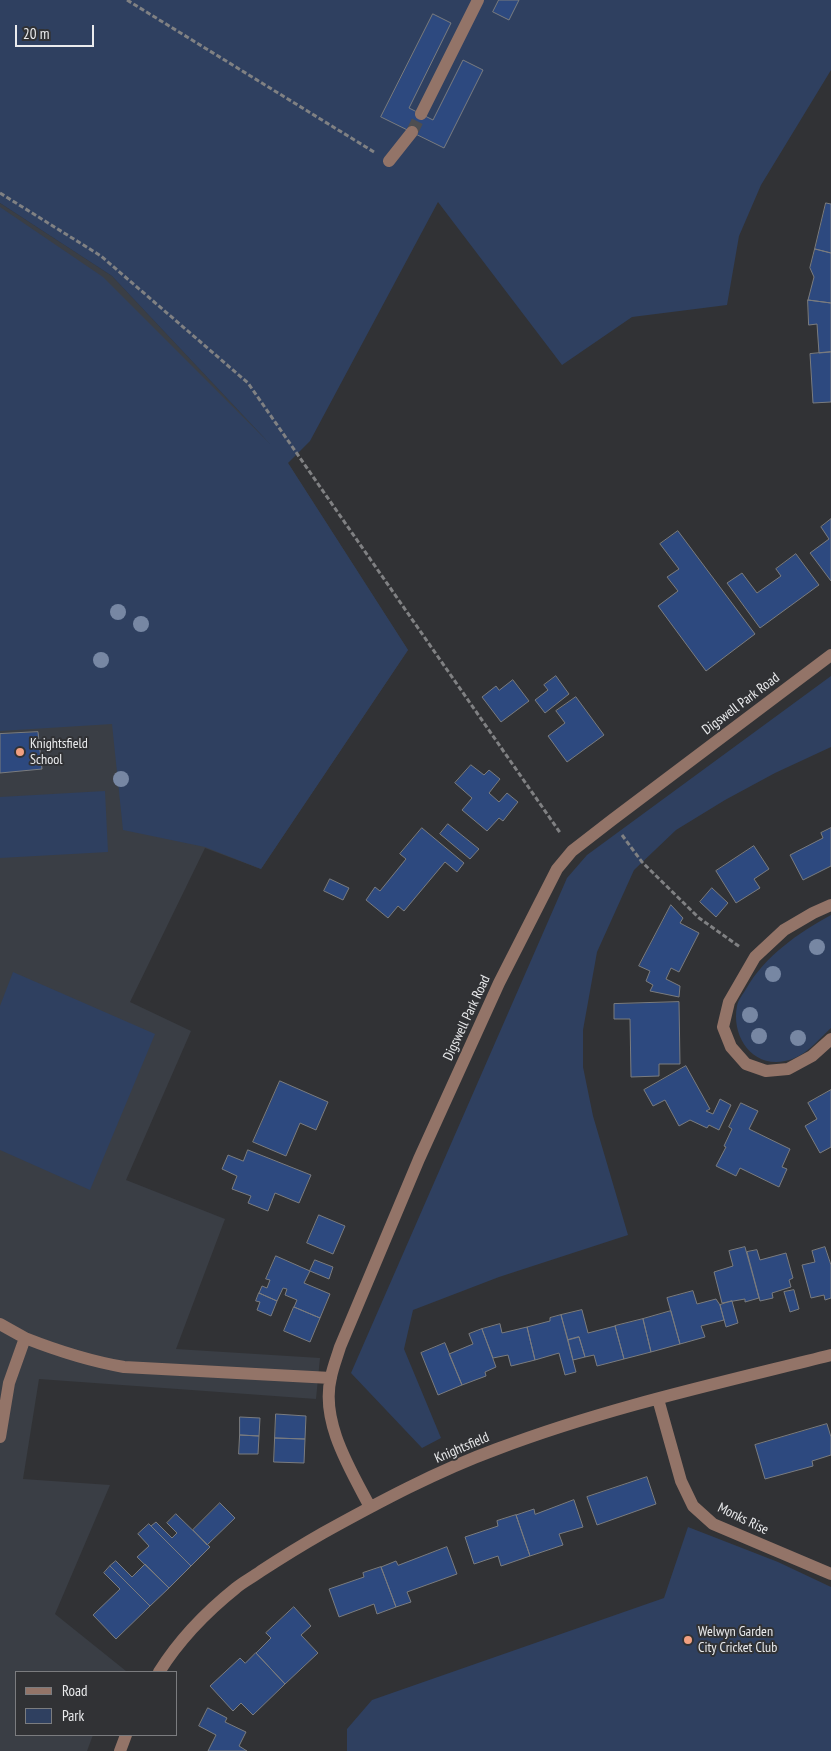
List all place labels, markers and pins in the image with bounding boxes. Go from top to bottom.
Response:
place label: Knightsfield School [30,736,88,769]
marker: Knightsfield School [14,746,26,758]
place label: Welwyn Garden City Cricket Club [698,1624,777,1656]
marker: Welwyn Garden City Cricket Club [682,1634,694,1646]

